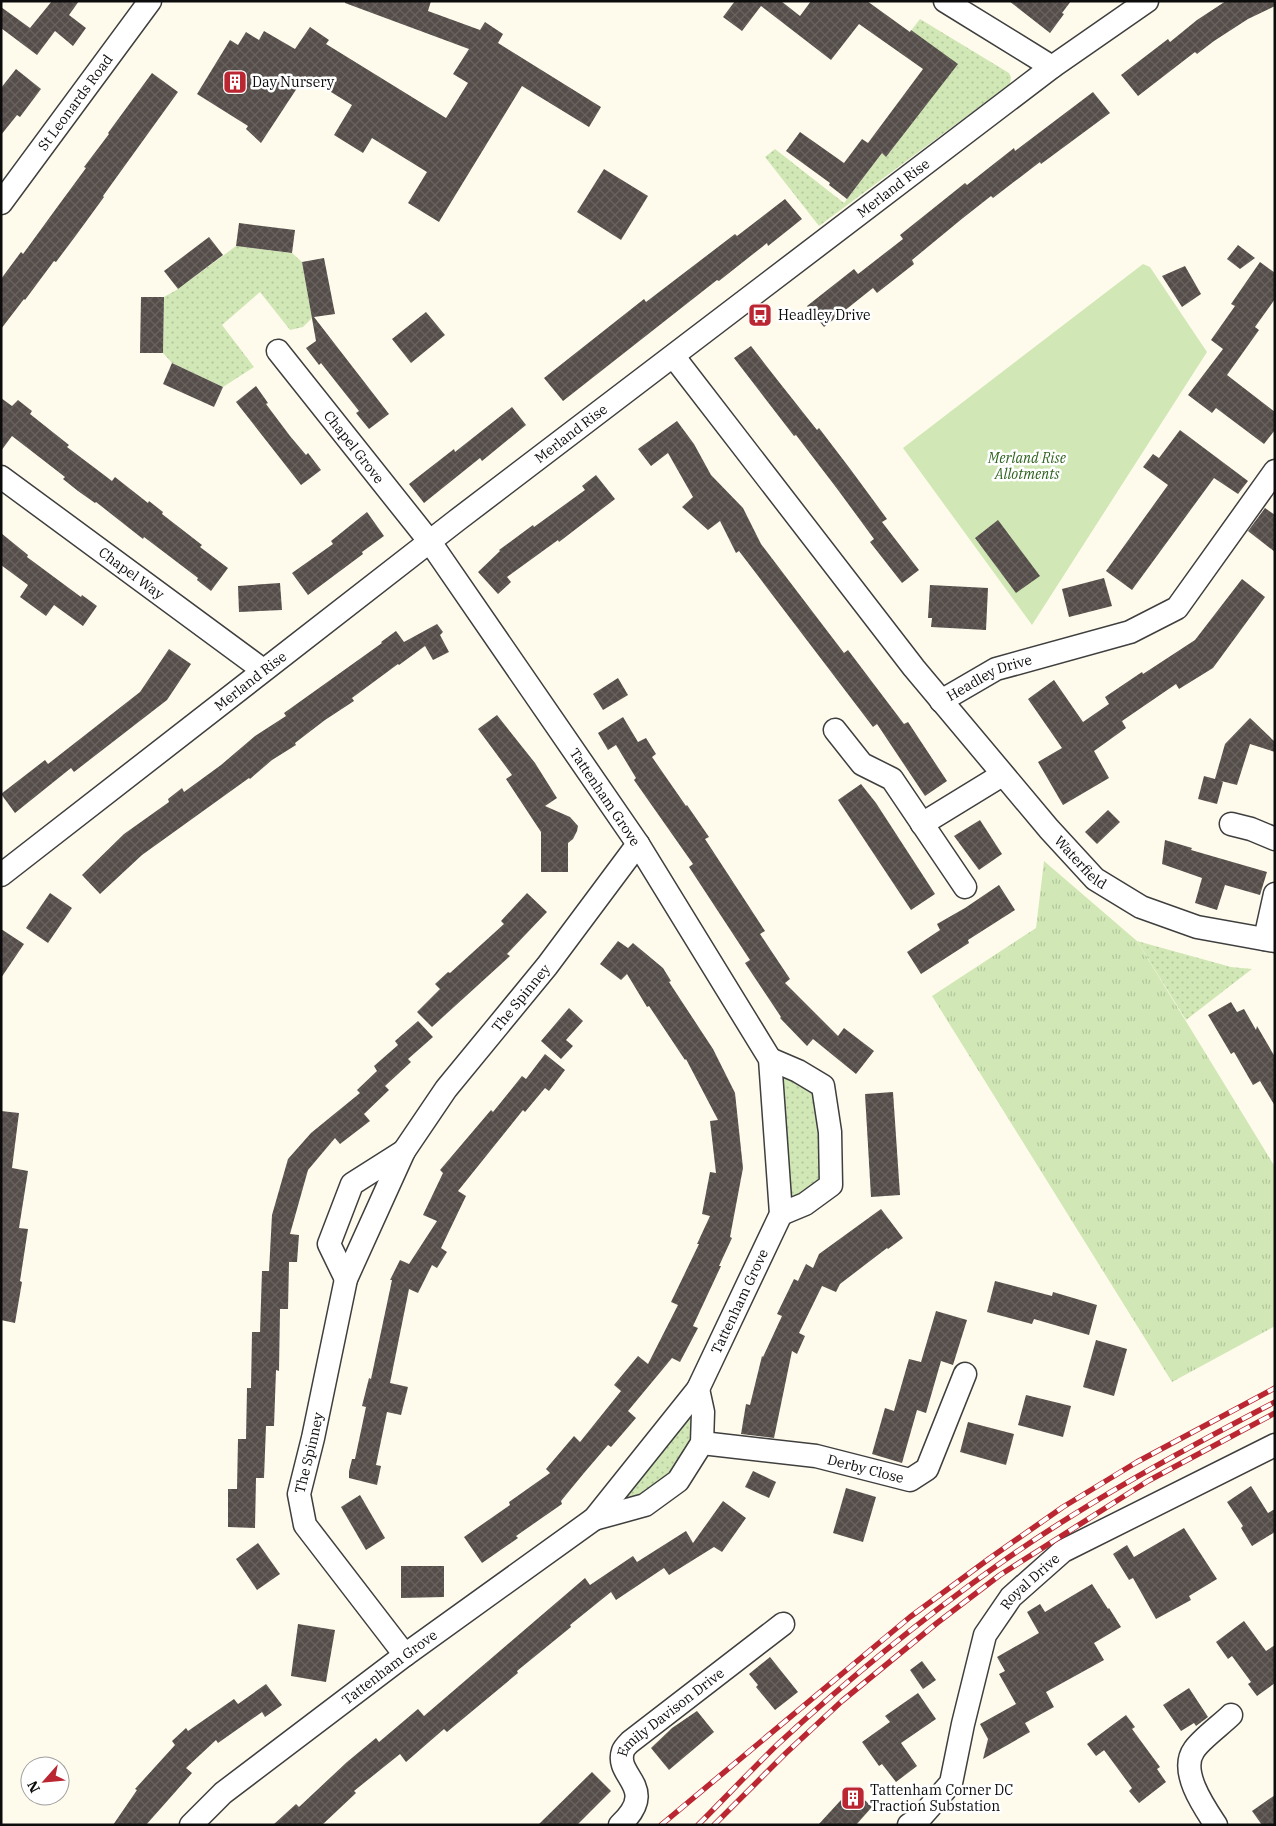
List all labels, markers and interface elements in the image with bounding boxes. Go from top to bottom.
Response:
street label: St Leonards Road [34,50,117,154]
building icon: Day Nursery [222,69,248,95]
place label: Day Nursery [252,73,335,91]
street label: Merland Rise [853,155,933,221]
bus stop icon: Headley Drive [747,302,773,328]
place label: Headley Drive [778,306,871,324]
street label: Merland Rise [531,400,611,467]
street label: Chapel Grove [320,407,388,487]
park label: Merland Rise Allotments [987,449,1067,483]
street label: Chapel Way [95,543,168,603]
street label: Merland Rise [211,647,290,715]
street label: Headley Drive [943,651,1034,705]
street label: Tattenham Grove [566,745,644,849]
street label: Waterfield [1050,832,1111,893]
street label: The Spinney [488,960,554,1036]
street label: Tattenham Grove [707,1246,772,1357]
street label: The Spinney [291,1410,327,1495]
street label: Derby Close [826,1450,906,1487]
street label: Royal Drive [996,1549,1063,1613]
street label: Tattenham Grove [338,1626,441,1709]
street label: Emily Davison Drive [613,1664,728,1759]
north arrow [20,1756,70,1806]
text: N [23,1778,44,1796]
place label: Tattenham Corner DC Traction Substation [870,1781,1013,1815]
building icon: Tattenham Corner DC Traction Substation [840,1785,866,1811]

